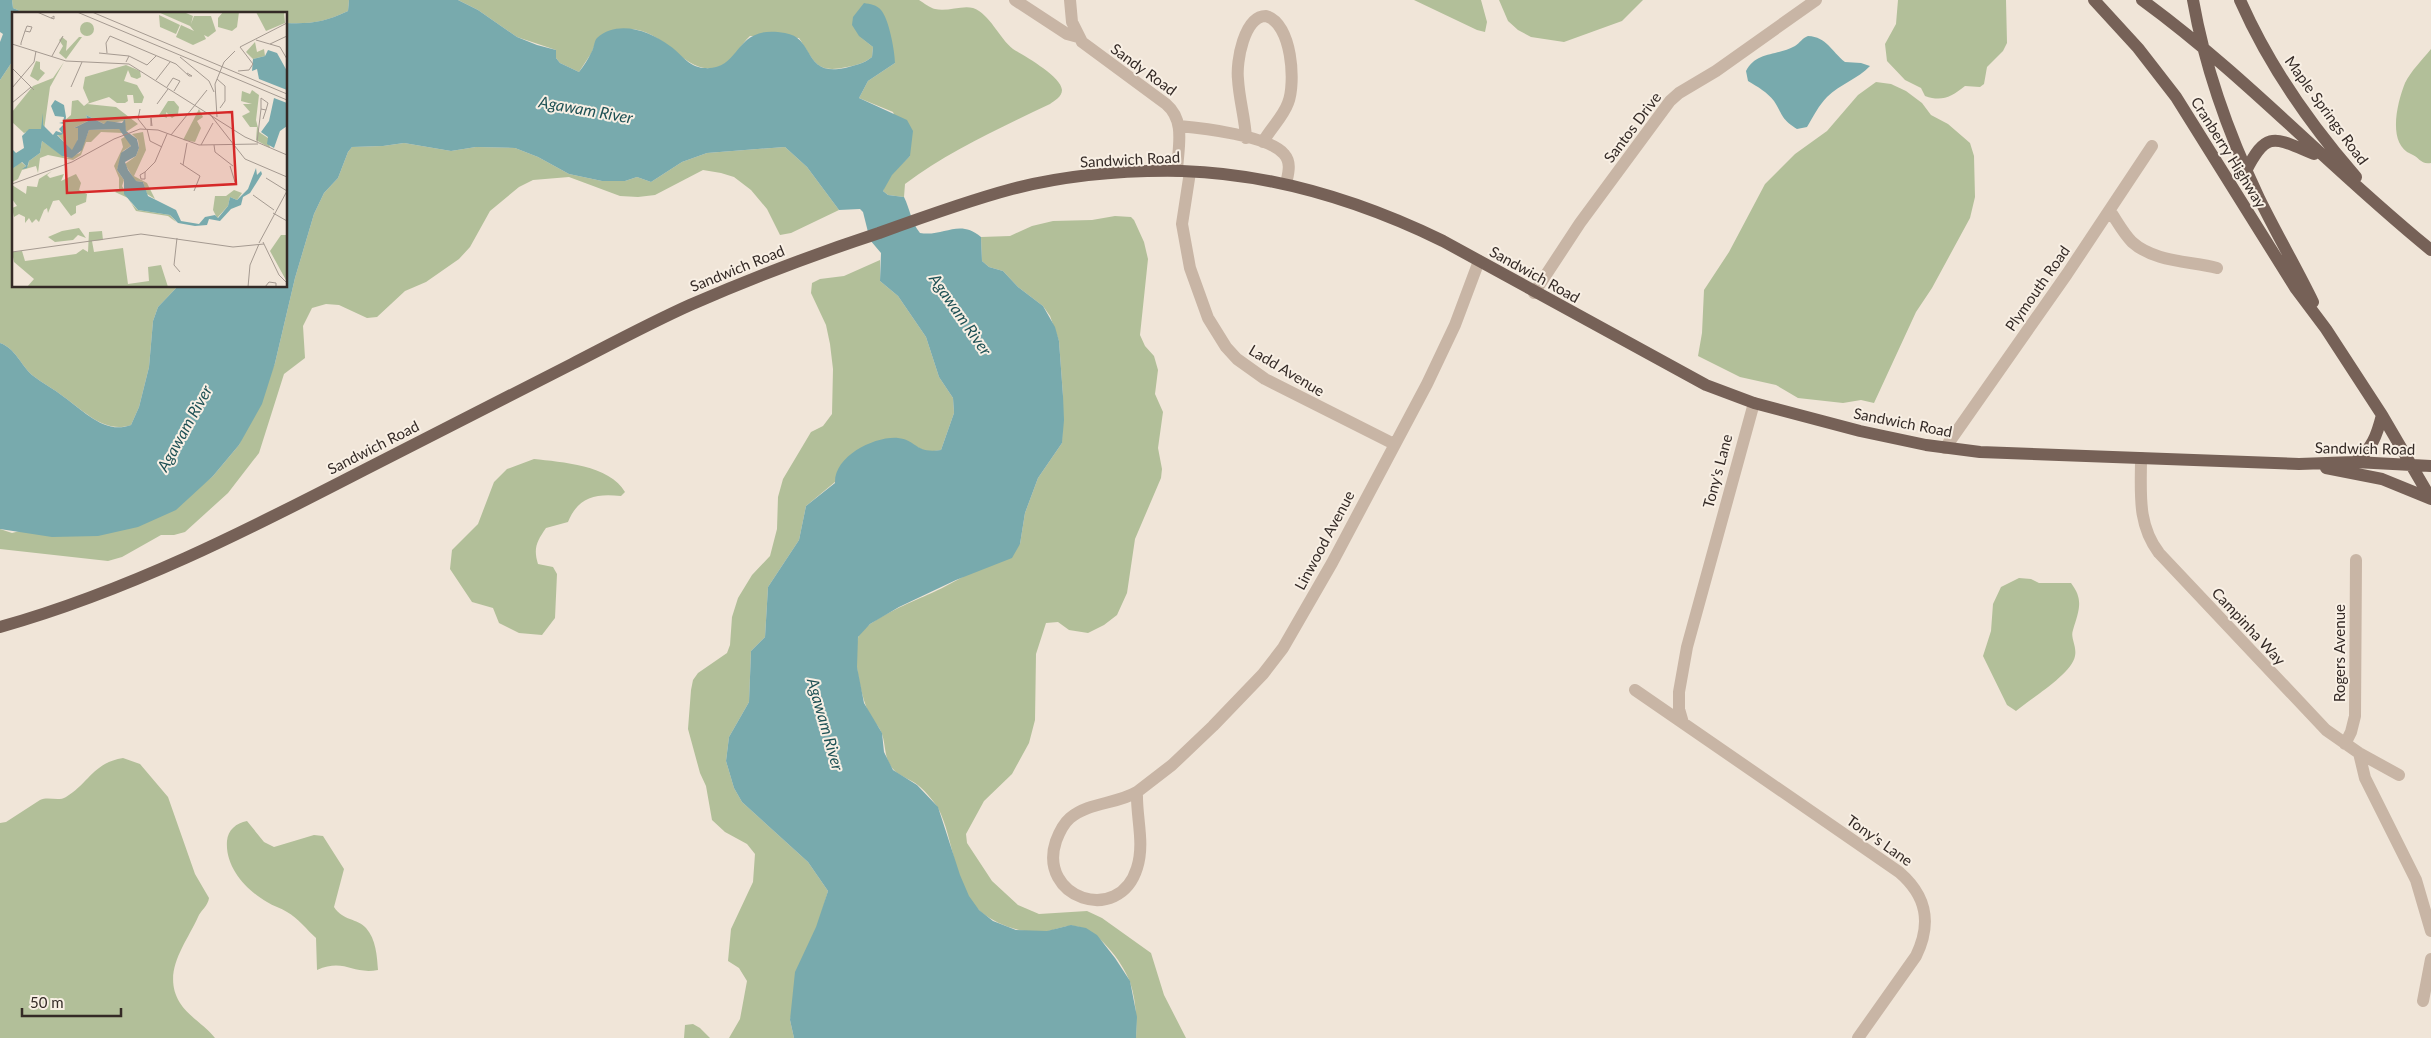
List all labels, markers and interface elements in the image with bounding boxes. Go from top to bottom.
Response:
inset map [12,12,288,288]
street label: Sandy Road [1108,39,1180,99]
street label: Maple Springs Road [2281,52,2373,168]
street label: Santos Drive [1600,88,1664,166]
water label: Agawam River [536,91,635,127]
street label: Cranberry Highway [2188,93,2271,211]
street label: Sandwich Road [1079,147,1181,171]
street label: Sandwich Road [687,241,787,295]
street label: Sandwich Road [1487,242,1583,306]
street label: Plymouth Road [2001,242,2073,334]
water label: Agawam River [925,269,996,359]
street label: Ladd Avenue [1246,340,1328,400]
water label: Agawam River [152,381,216,475]
street label: Sandwich Road [1852,404,1954,440]
street label: Sandwich Road [324,416,422,478]
street label: Tony's Lane [1698,432,1736,510]
street label: Sandwich Road [2315,438,2415,458]
street label: Linwood Avenue [1290,487,1358,593]
street label: Campinha Way [2209,584,2290,669]
street label: Rogers Avenue [2330,604,2348,702]
water label: Agawam River [803,675,848,773]
street label: Tony's Lane [1844,811,1916,869]
scale bar [22,986,121,1018]
text: 50 m [30,993,64,1011]

